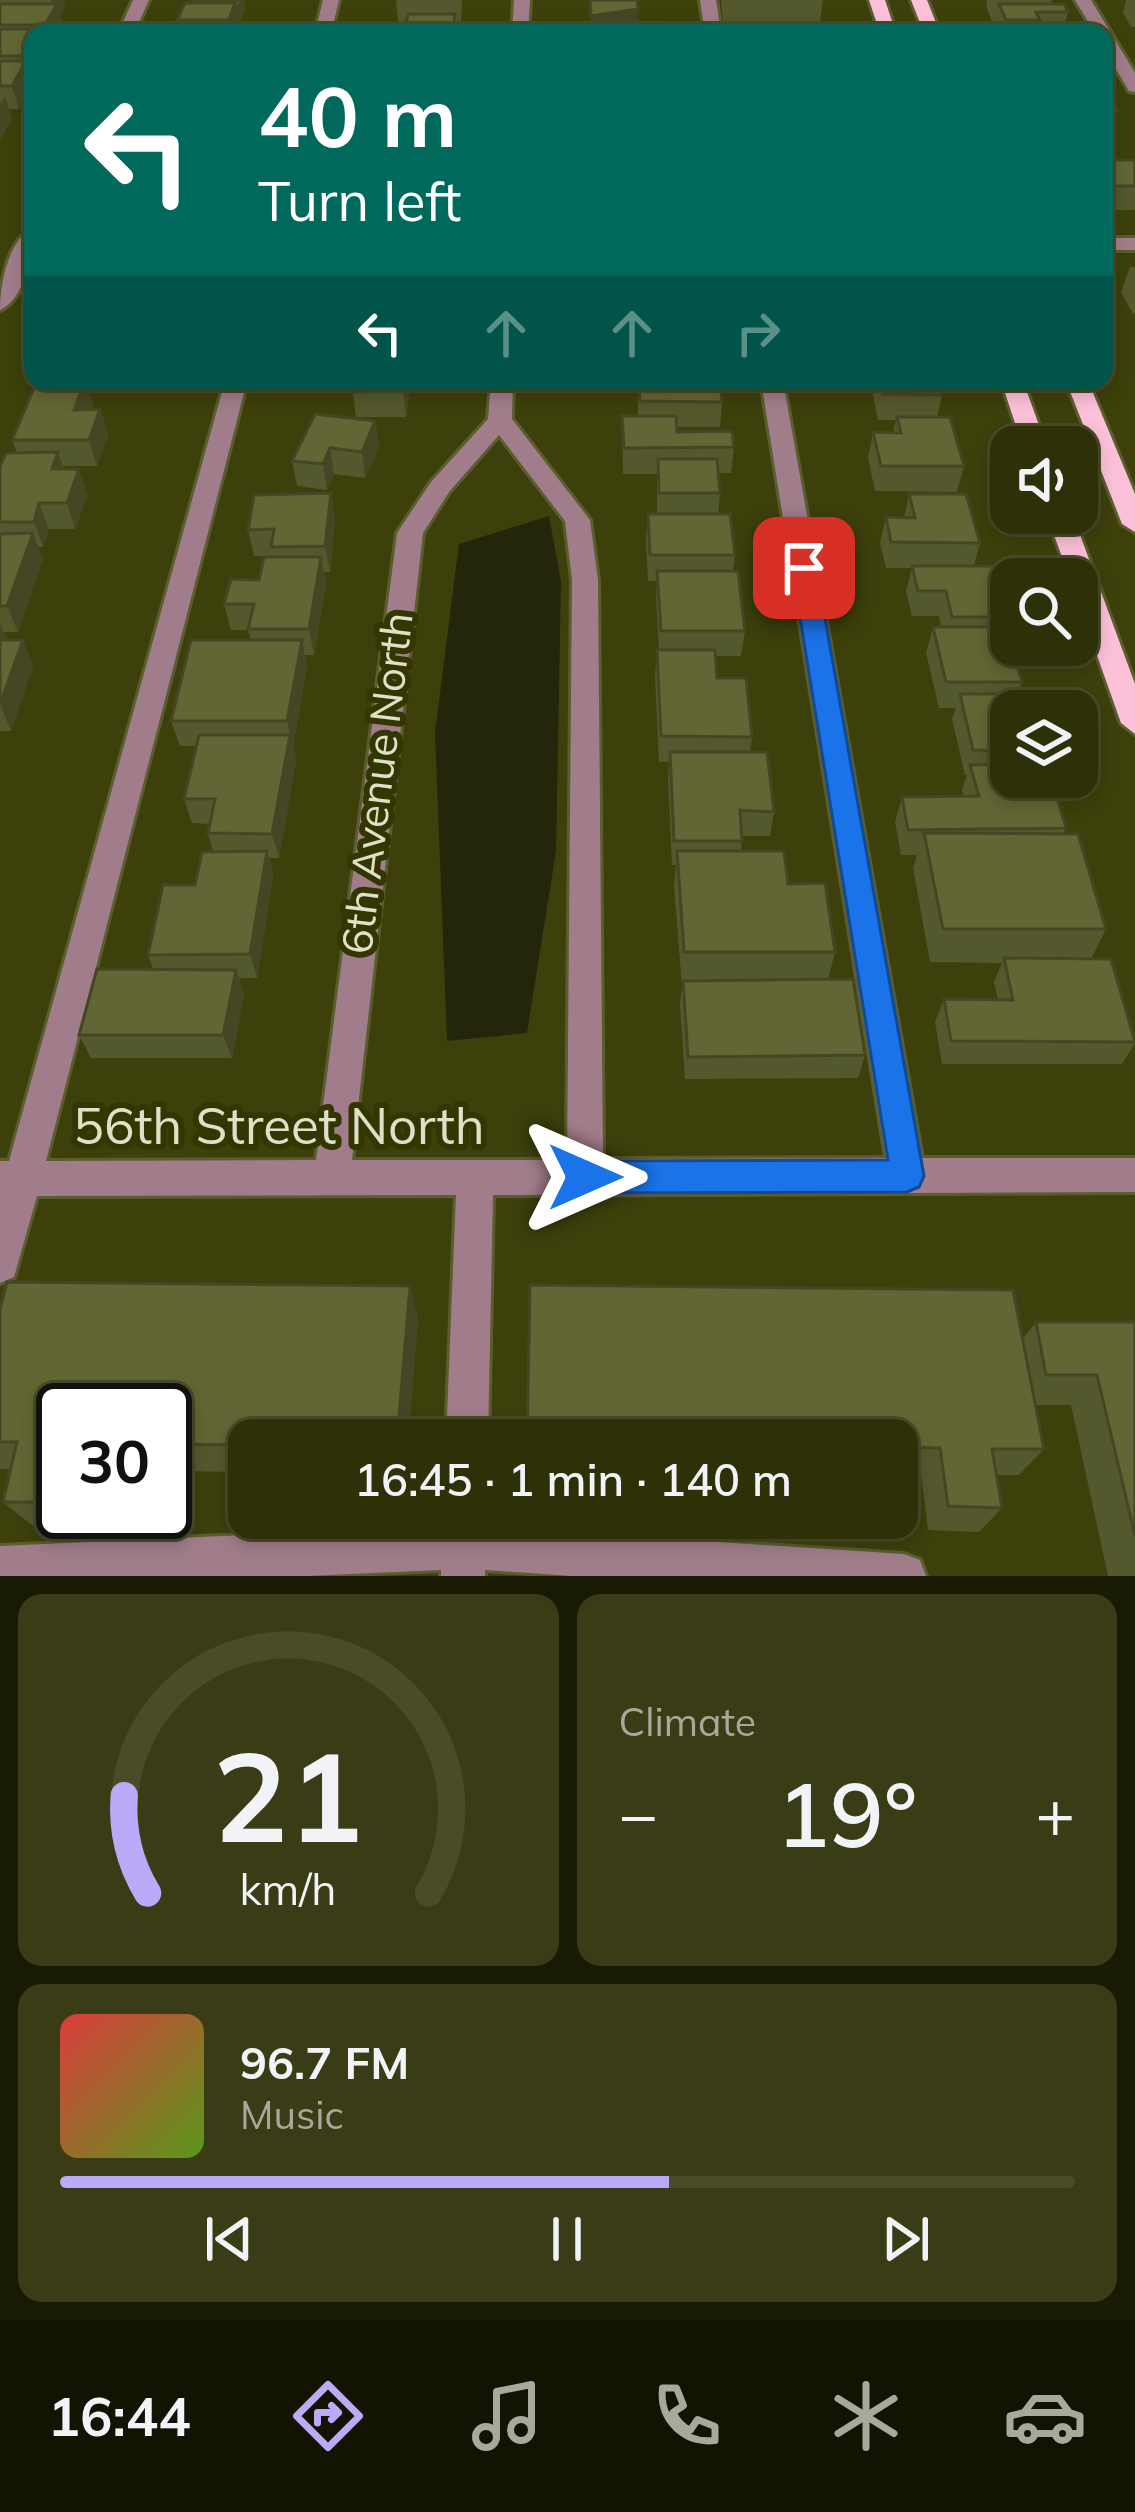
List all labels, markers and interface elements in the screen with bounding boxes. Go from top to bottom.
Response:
text: 40 m [258,63,457,168]
icon: left [60,72,216,228]
text: Turn left [258,167,461,235]
icon: left [347,300,413,366]
icon: ahead [473,300,539,366]
icon: ahead [599,300,665,366]
icon: right [725,300,791,366]
map controls [990,426,1098,798]
button: sound [990,426,1098,534]
pin [753,517,855,619]
icon: arrive [771,535,837,601]
button: search [990,558,1098,666]
street label: 6th Avenue North [329,609,424,957]
button: layers [990,690,1098,798]
street label: 56th Street North [73,1093,485,1157]
position arrow [522,1114,648,1240]
speed limit sign: 30 [36,1383,192,1539]
text: 16:45 · 1 min · 140 m [354,1451,792,1507]
text: Climate [619,1697,756,1746]
text: 21 [213,1717,363,1873]
text: 19° [776,1757,918,1870]
text: − [619,1772,658,1855]
text: + [1035,1772,1075,1855]
text: km/h [240,1862,337,1916]
text: 96.7 FM [240,2034,409,2090]
text: Music [240,2090,344,2139]
icon: previous [196,2206,262,2272]
icon: pause [534,2206,600,2272]
icon: next [873,2206,939,2272]
icon: directions [286,2374,370,2458]
icon: music [465,2374,549,2458]
icon: phone [645,2374,729,2458]
icon: climate [824,2374,908,2458]
icon: car [1003,2374,1087,2458]
text: 16:44 [48,2382,191,2450]

